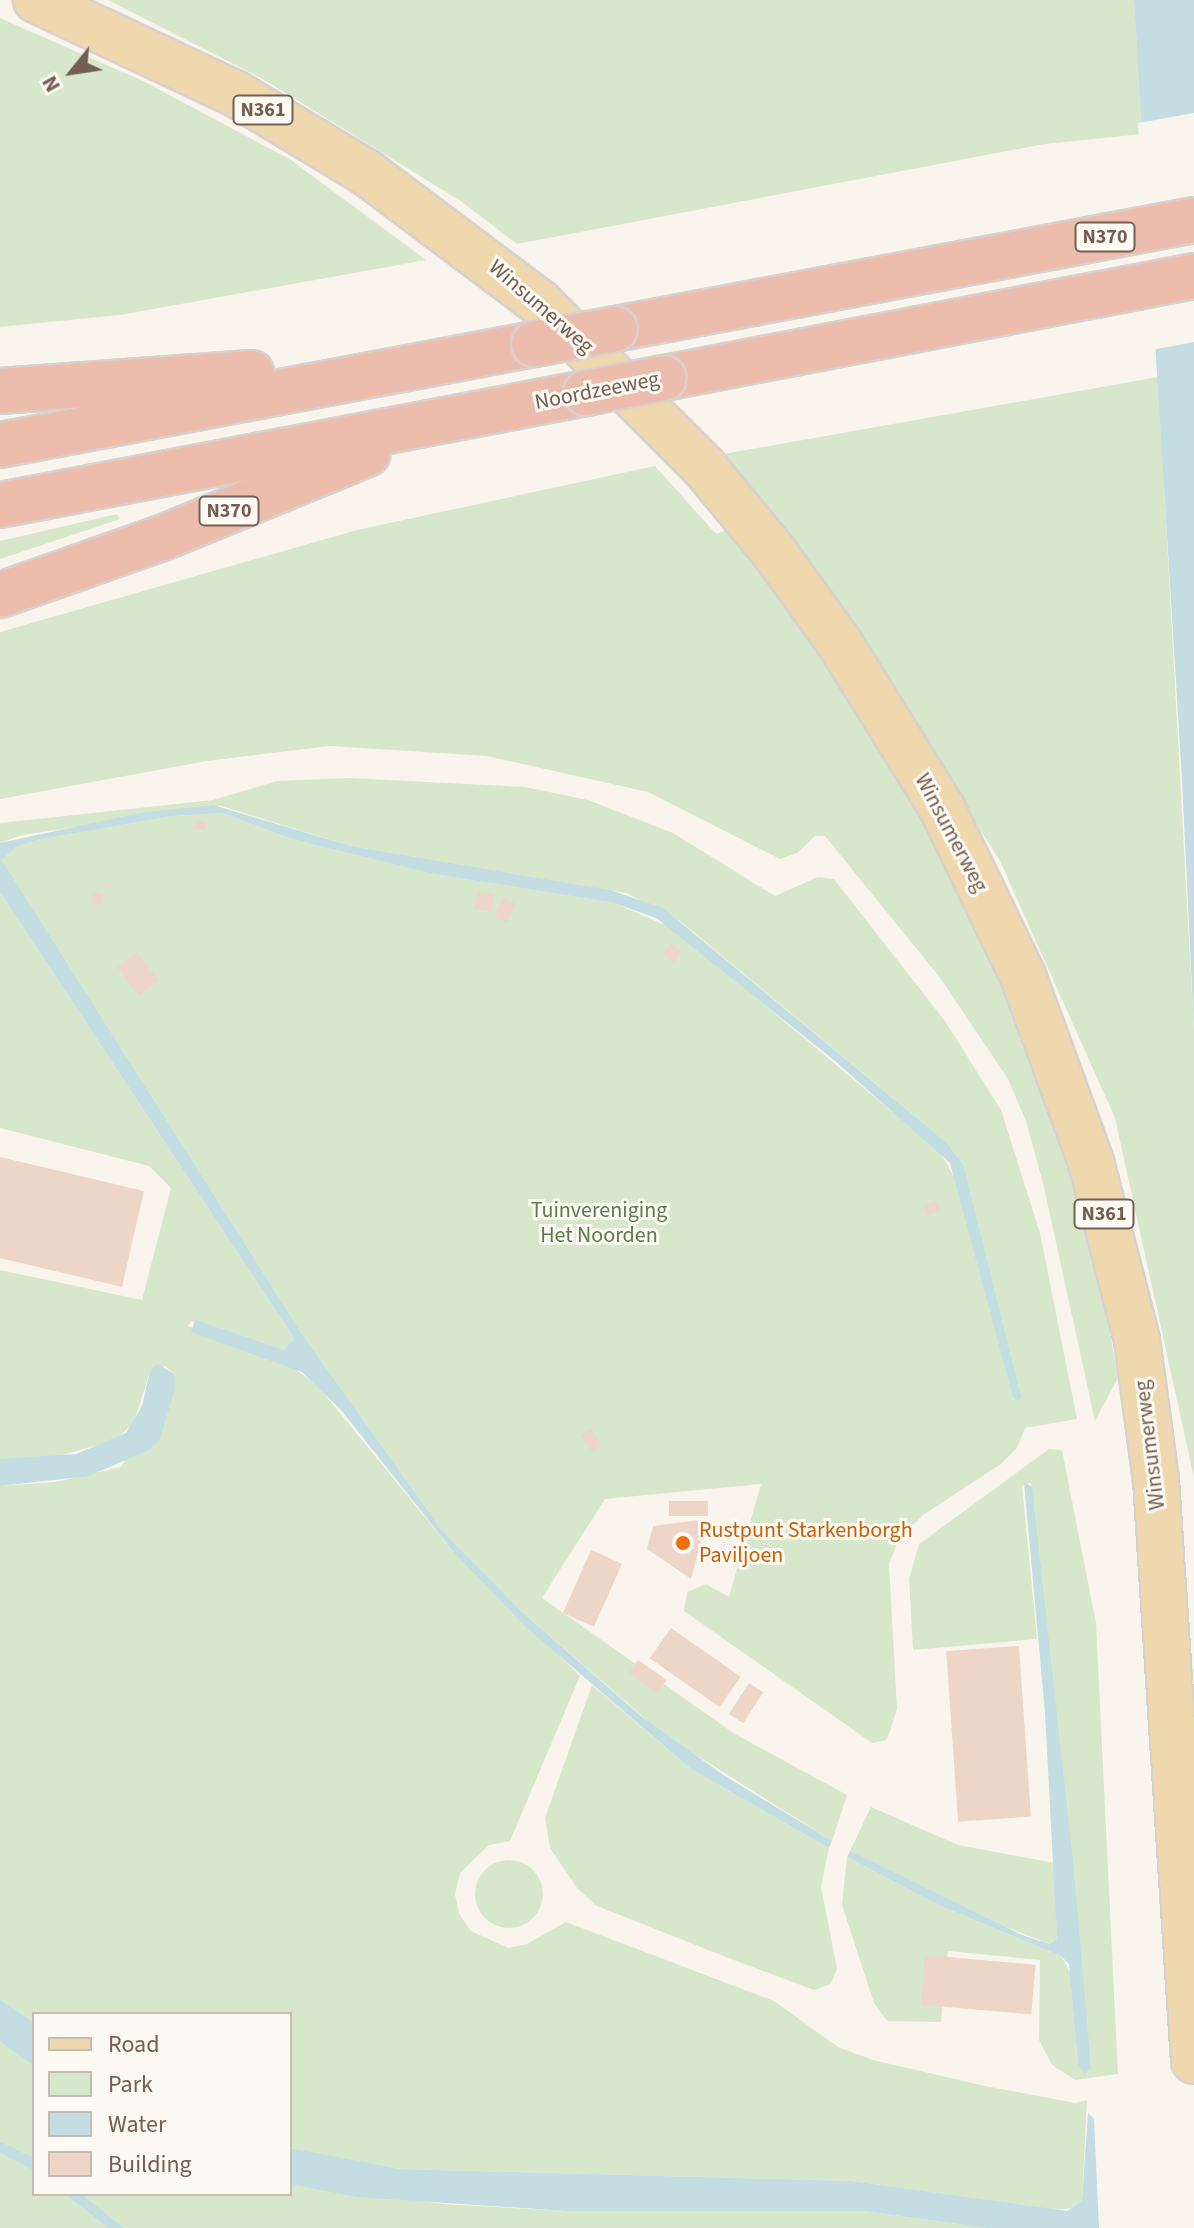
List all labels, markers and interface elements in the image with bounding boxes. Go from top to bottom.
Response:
north arrow [32,32,112,112]
text: N [34,70,69,98]
road number: N361 [231,94,295,126]
road number: N370 [1073,221,1137,253]
street label: Winsumerweg [483,254,599,360]
street label: Noordzeeweg [532,366,662,416]
road number: N370 [197,495,261,527]
street label: Winsumerweg [909,769,993,897]
park label: Tuinvereniging Het Noorden [531,1197,667,1248]
road number: N361 [1072,1198,1136,1230]
street label: Winsumerweg [1129,1379,1171,1511]
place label: Rustpunt Starkenborgh Paviljoen [699,1517,913,1568]
marker: Rustpunt Starkenborgh Paviljoen [674,1534,692,1552]
legend [32,2012,292,2196]
text: Road [108,2027,160,2062]
text: Park [108,2067,153,2102]
text: Water [108,2107,166,2142]
text: Building [108,2147,192,2182]

